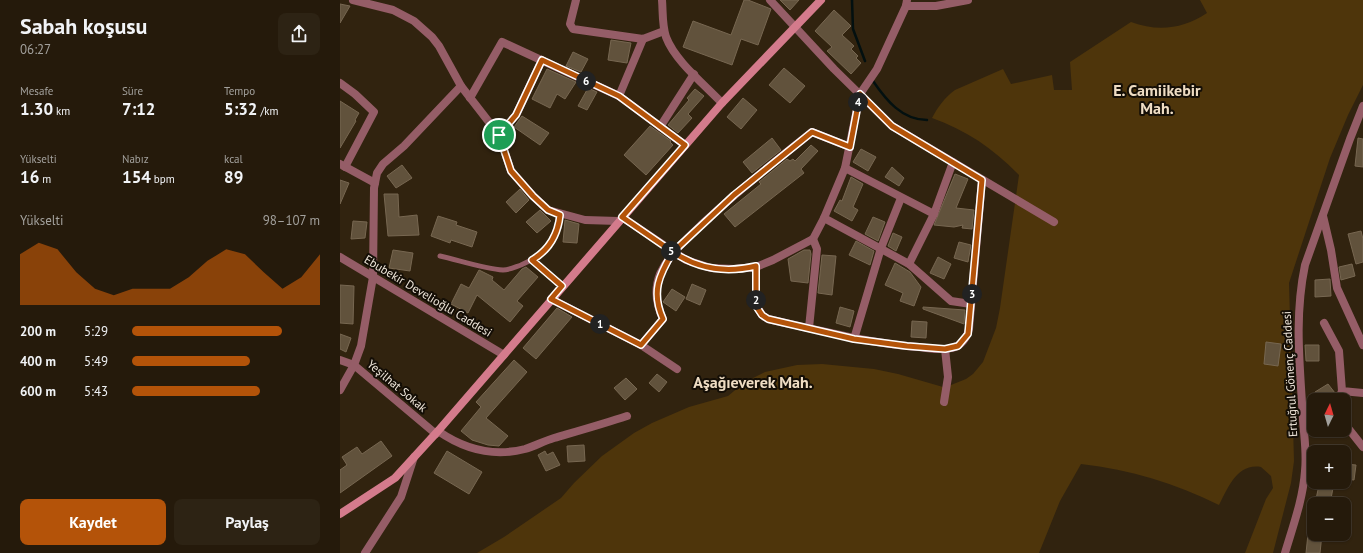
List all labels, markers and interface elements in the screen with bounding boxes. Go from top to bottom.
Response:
text: Sabah koşusu [20,12,147,40]
button: share [278,13,320,55]
text: 06:27 [20,41,51,58]
pin: 6 [576,71,596,91]
text: 6 [583,74,589,88]
district label: E. Camiikebir Mah. [1113,80,1201,118]
text: Mesafe [20,84,53,98]
text: Süre [122,84,143,98]
text: Tempo [224,84,255,98]
pin: 4 [848,92,868,112]
text: 4 [855,95,861,109]
text: 1.30 [20,98,53,120]
text: 7:12 [122,98,156,120]
text: 5:32 [224,98,258,120]
text: km [53,104,70,118]
text: /km [258,104,279,118]
pin [482,118,516,152]
icon: arrive [488,124,510,146]
text: Yükselti [20,152,57,166]
text: Nabız [122,152,149,166]
text: kcal [224,152,243,166]
text: 16 [20,166,39,188]
text: 154 [122,166,151,188]
text: 89 [224,166,243,188]
text: m [39,172,51,186]
text: bpm [151,172,175,186]
text: Yükselti [20,212,63,229]
text: 98–107 m [263,212,320,229]
pin: 5 [661,241,681,261]
text: 5 [668,244,674,258]
street label: Ebubekir Develioğlu Caddesi [362,251,495,340]
pin: 3 [962,284,982,304]
text: 3 [969,287,975,301]
pin: 2 [746,290,766,310]
text: 2 [753,293,759,307]
street label: Ertuğrul Gönenç Caddesi [1279,311,1300,437]
pin: 1 [590,314,610,334]
text: 1 [597,317,603,331]
text: 200 m [20,323,56,340]
text: 5:29 [84,323,108,340]
text: 400 m [20,353,56,370]
text: 5:49 [84,353,108,370]
street label: Yeşilhat Sokak [364,356,431,415]
district label: Aşağıeverek Mah. [693,372,813,392]
text: 600 m [20,383,56,400]
text: 5:43 [84,383,108,400]
north arrow [1307,393,1351,437]
map controls [1307,393,1351,541]
button: + [1307,445,1351,489]
button: − [1307,497,1351,541]
button: Kaydet [20,499,166,545]
button: Paylaş [174,499,320,545]

